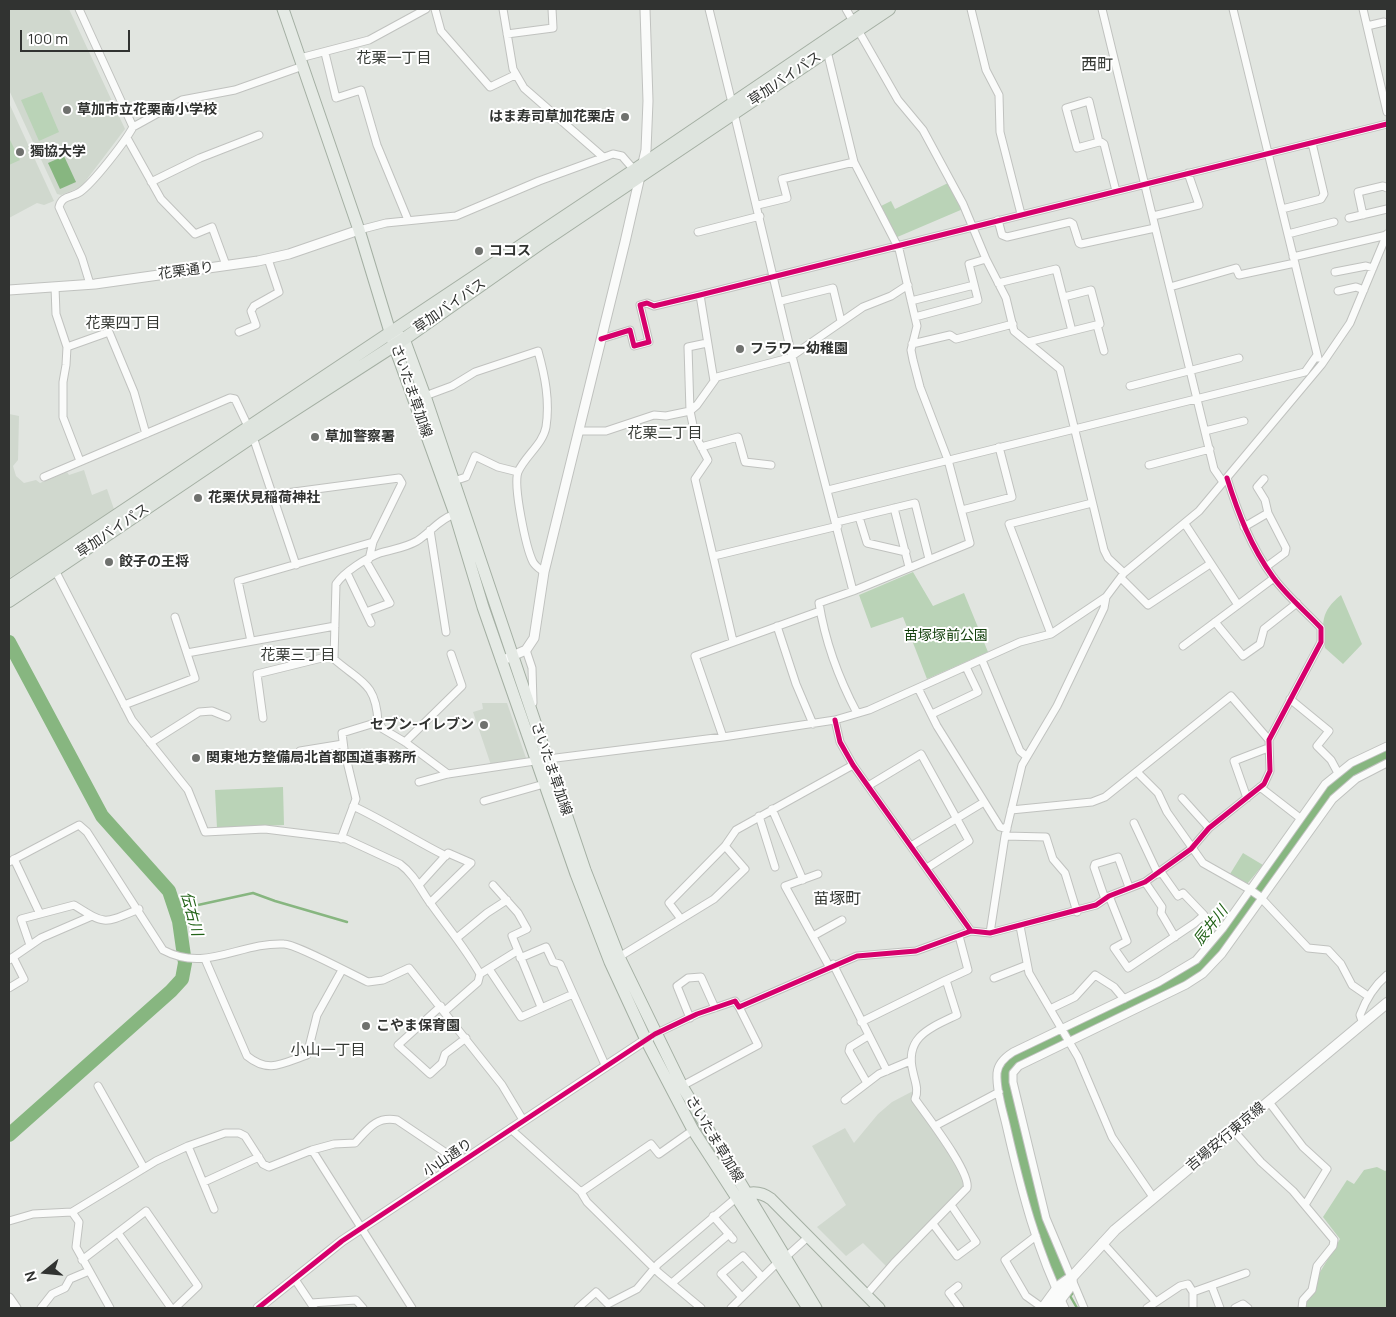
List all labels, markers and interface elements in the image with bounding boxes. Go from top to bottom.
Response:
scale bar [22,20,132,52]
text: 100 m [28,28,68,49]
street label: 草加バイパス [745,49,825,109]
district label: 花栗一丁目 [357,50,431,68]
district label: 西町 [1081,56,1113,76]
place label: 草加市立花栗南小学校 [77,102,217,118]
marker: 草加市立花栗南小学校 [61,104,73,116]
place label: はま寿司草加花栗店 [489,109,615,125]
marker: はま寿司草加花栗店 [619,111,631,123]
place label: 獨協大学 [30,144,86,160]
marker: 獨協大学 [14,146,26,158]
place label: ココス [489,243,531,259]
marker: ココス [473,245,485,257]
street label: 花栗通り [157,259,215,283]
street label: 草加バイパス [411,275,489,337]
district label: 花栗四丁目 [86,315,160,333]
place label: フラワー幼稚園 [750,341,848,357]
street label: さいたま草加線 [387,342,435,440]
marker: フラワー幼稚園 [734,343,746,355]
district label: 花栗二丁目 [628,425,702,443]
place label: 草加警察署 [325,429,395,445]
marker: 草加警察署 [309,431,321,443]
place label: 花栗伏見稲荷神社 [208,490,320,506]
marker: 花栗伏見稲荷神社 [192,492,204,504]
street label: 草加バイパス [73,501,153,561]
place label: 餃子の王将 [119,554,189,570]
marker: 餃子の王将 [103,556,115,568]
park label: 苗塚塚前公園 [904,628,988,644]
district label: 花栗三丁目 [261,647,335,665]
place label: セブン-イレブン [370,717,474,733]
marker: セブン-イレブン [478,719,490,731]
street label: さいたま草加線 [527,720,575,818]
place label: 関東地方整備局北首都国道事務所 [206,750,416,766]
marker: 関東地方整備局北首都国道事務所 [190,752,202,764]
water label: 伝右川 [176,890,206,938]
district label: 苗塚町 [813,890,861,910]
water label: 辰井川 [1190,903,1232,949]
place label: こやま保育園 [376,1018,460,1034]
marker: こやま保育園 [360,1020,372,1032]
district label: 小山一丁目 [291,1042,365,1060]
street label: さいたま草加線 [682,1093,746,1185]
street label: 吉場安行東京線 [1183,1099,1269,1175]
street label: 小山通り [420,1135,476,1181]
north arrow [20,1247,70,1297]
text: N [20,1269,41,1284]

